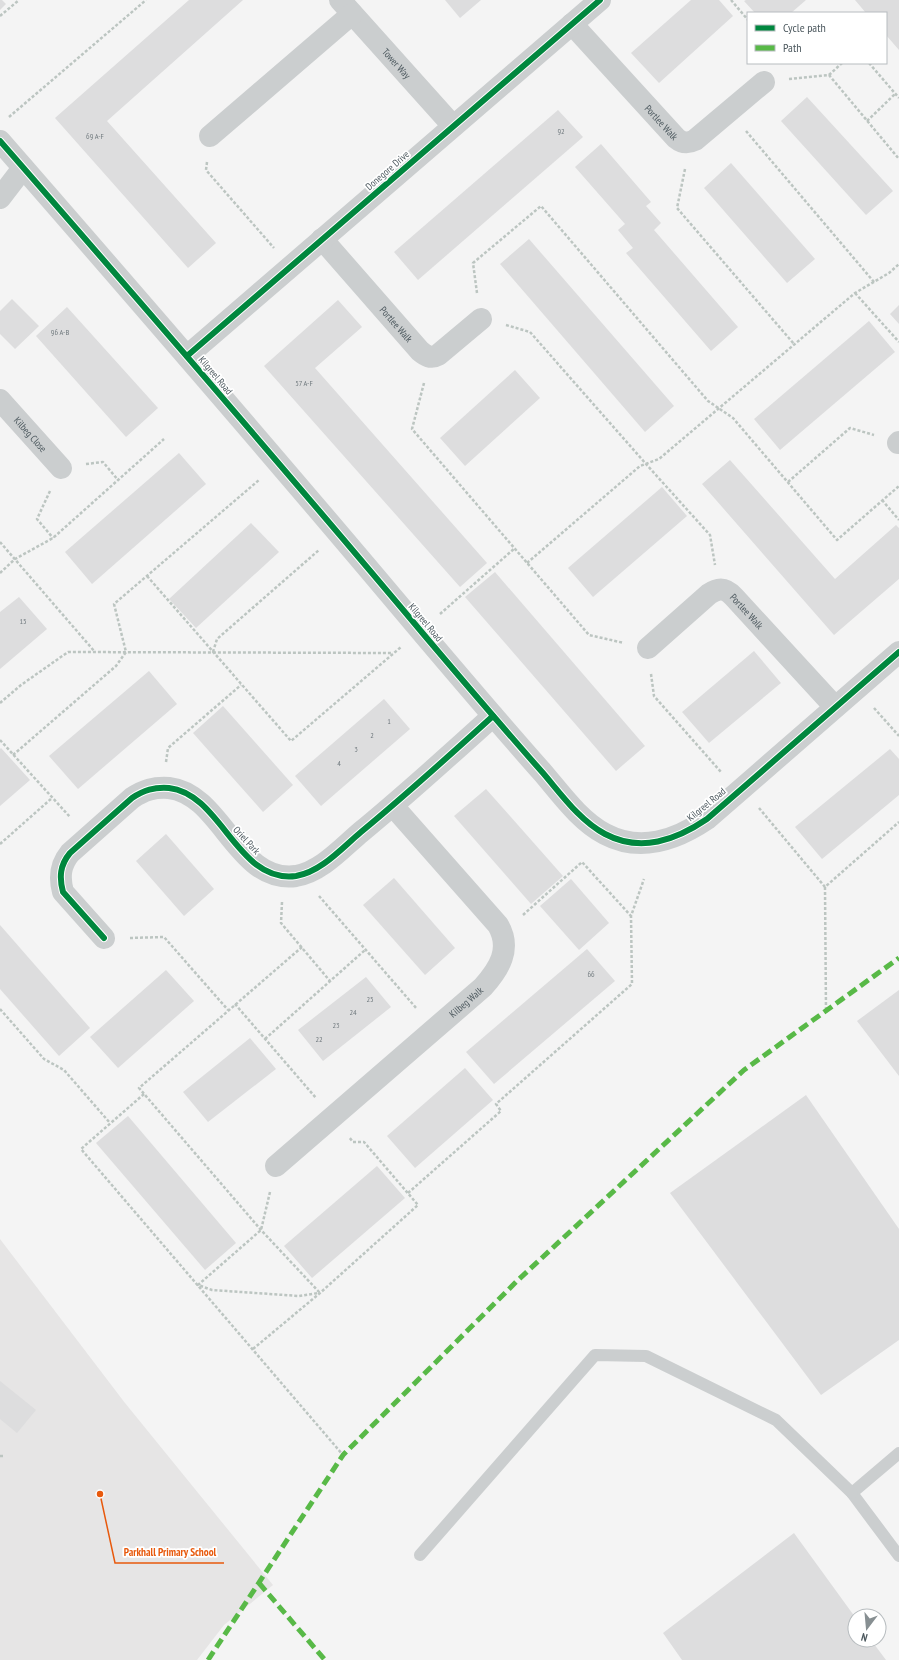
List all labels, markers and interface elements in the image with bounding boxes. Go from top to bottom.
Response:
legend [747,12,887,64]
text: Cycle path [783,20,826,35]
text: Path [783,40,801,55]
street label: Tower Way [379,46,414,82]
street label: Portlee Walk [642,102,681,143]
house number: 92 [557,126,565,136]
house number: 69 A-F [86,131,104,141]
street label: Donegore Drive [363,148,412,193]
street label: Portlee Walk [377,304,415,345]
house number: 96 A-B [51,327,69,337]
street label: Kilgreel Road [196,353,235,397]
house number: 57 A-F [295,378,313,388]
street label: Kilbeg Close [11,414,50,455]
street label: Portlee Walk [727,591,766,632]
street label: Kilgreel Road [406,600,445,644]
house number: 15 [19,616,27,626]
house number: 1 [387,716,391,726]
house number: 2 [370,730,374,740]
house number: 3 [354,744,358,754]
house number: 4 [337,758,341,768]
street label: Kilgreel Road [684,785,728,824]
street label: Oriel Park [230,824,263,857]
house number: 66 [587,969,595,979]
street label: Kilbeg Walk [447,984,486,1020]
house number: 25 [366,994,374,1004]
house number: 24 [349,1007,357,1017]
house number: 23 [332,1020,340,1030]
house number: 22 [315,1034,323,1044]
callout: Parkhall Primary School [115,1540,224,1563]
text: Parkhall Primary School [124,1545,217,1559]
north arrow [847,1608,887,1648]
text: N [859,1630,869,1645]

